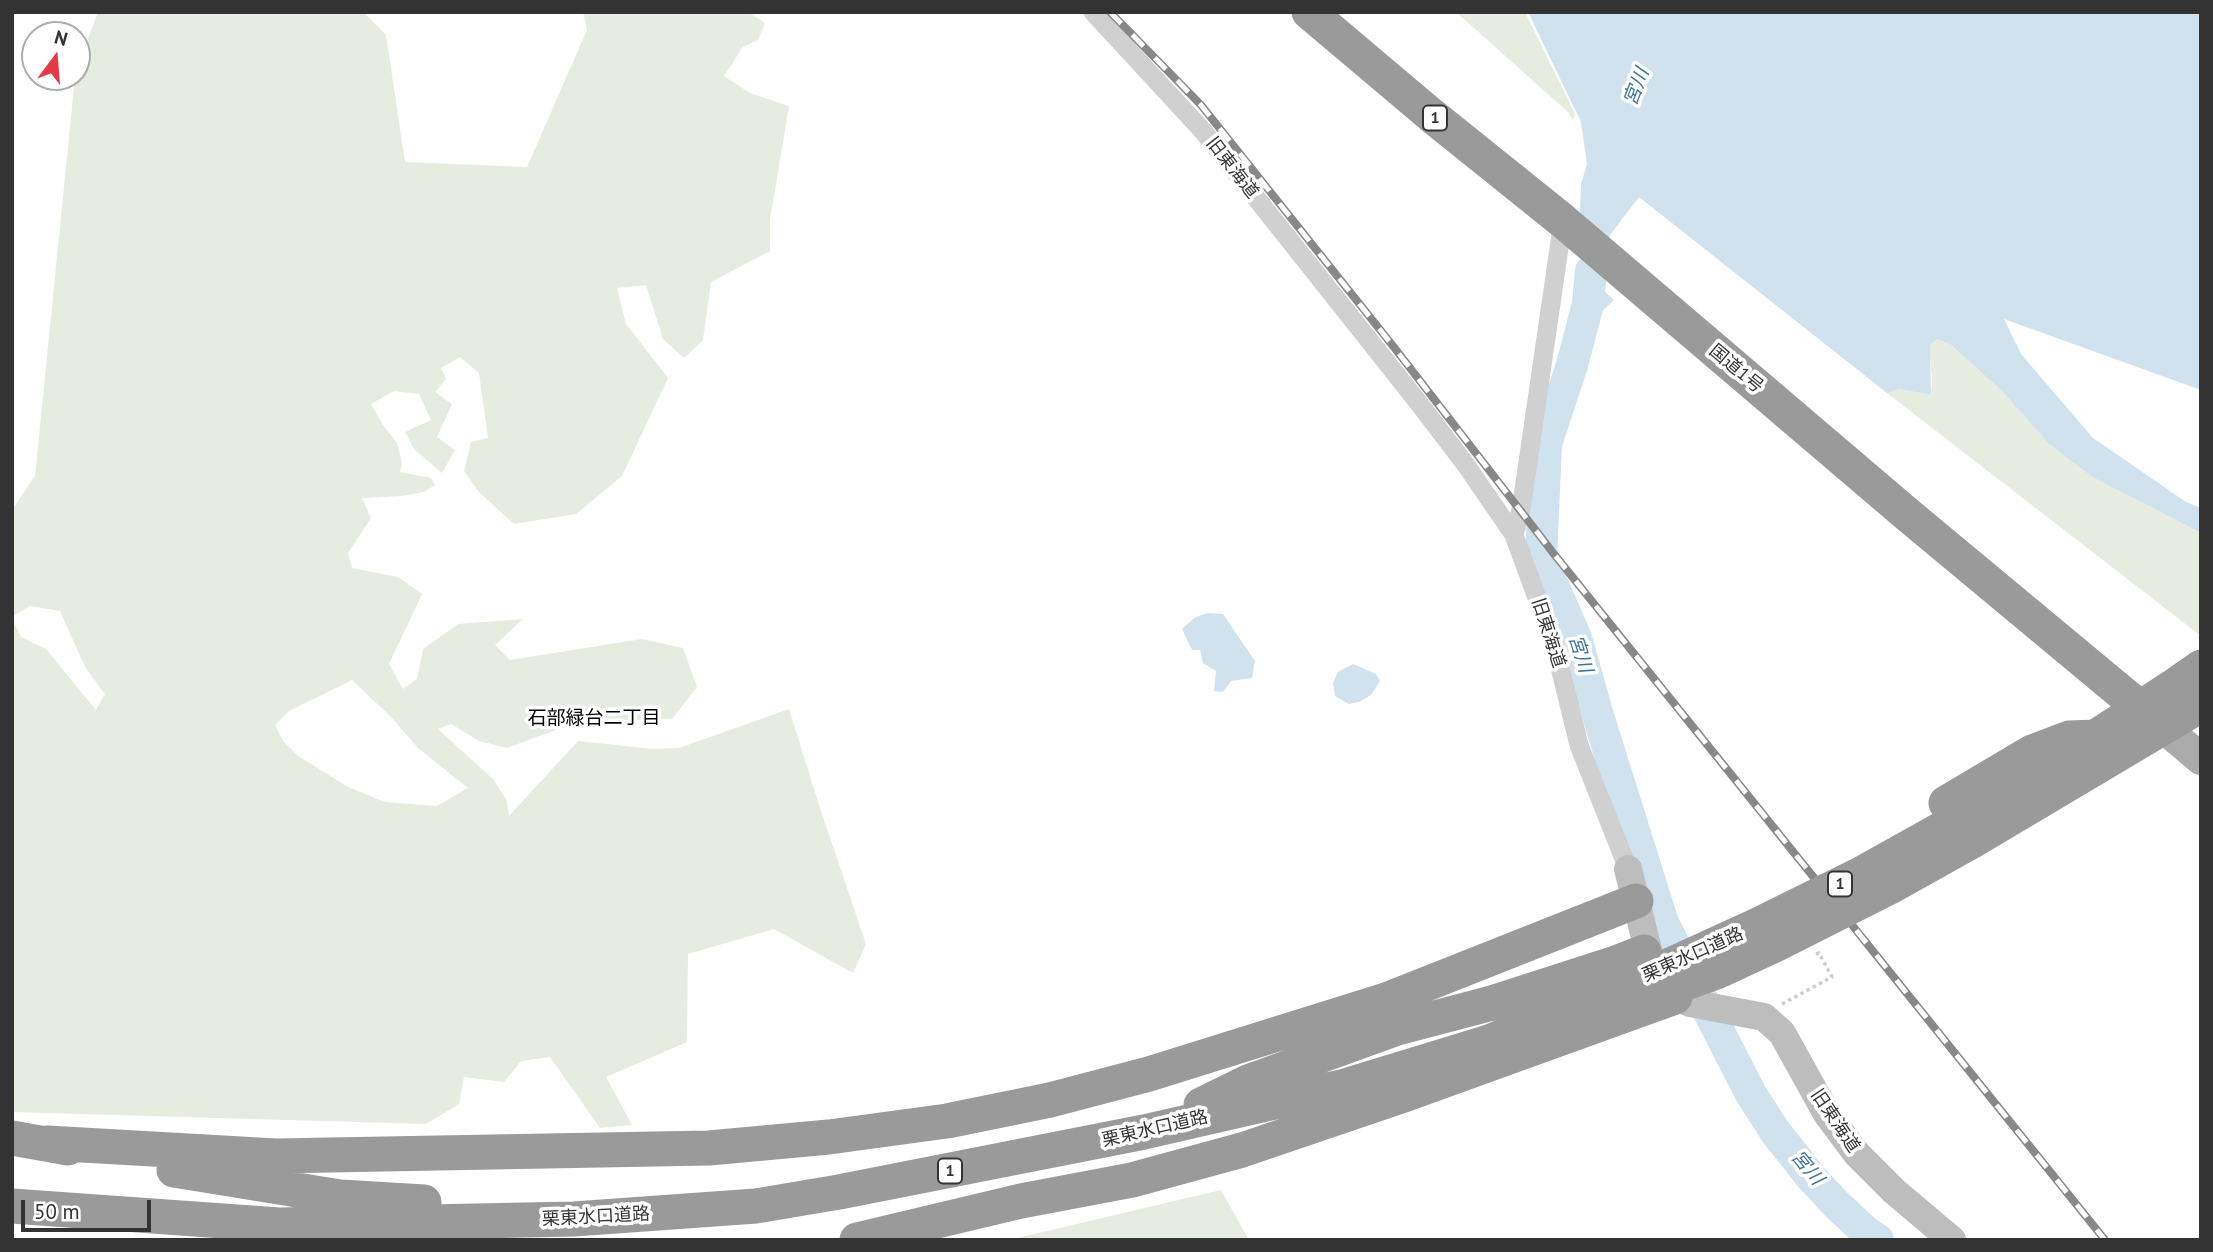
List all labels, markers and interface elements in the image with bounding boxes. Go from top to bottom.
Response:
north arrow [21,21,91,91]
text: N [52,24,71,51]
water label: 宮川 [1620,65,1654,109]
road number: 1 [1423,106,1447,130]
street label: 旧東海道 [1201,133,1263,203]
street label: 国道1号 [1705,340,1767,398]
street label: 旧東海道 [1527,595,1569,671]
water label: 宮川 [1563,632,1597,676]
district label: 石部緑台二丁目 [528,708,660,730]
road number: 1 [1828,872,1852,897]
street label: 栗東水口道路 [1639,923,1747,987]
street label: 旧東海道 [1806,1085,1864,1157]
street label: 栗東水口道路 [1100,1106,1210,1152]
water label: 宮川 [1786,1146,1828,1190]
road number: 1 [938,1158,962,1184]
scale bar [24,1186,154,1230]
text: 50 m [34,1198,80,1225]
street label: 栗東水口道路 [542,1203,650,1231]

